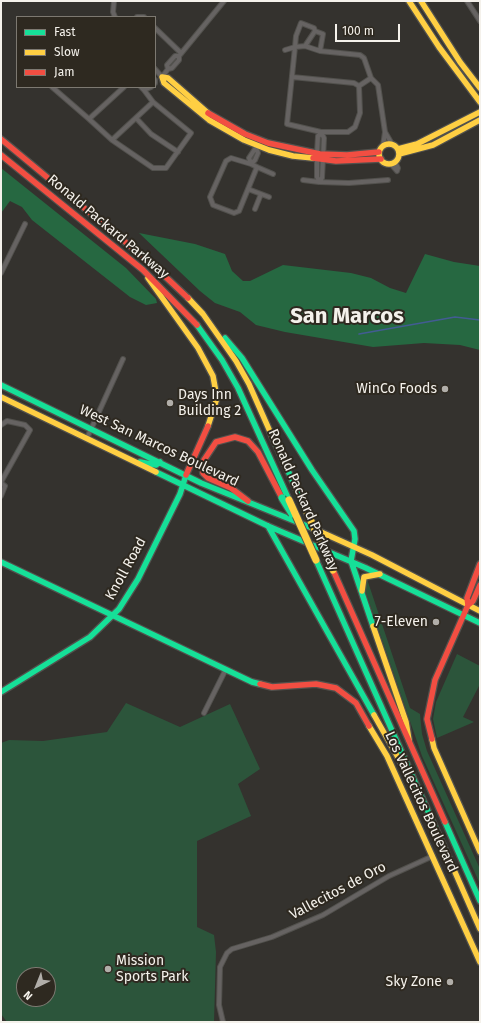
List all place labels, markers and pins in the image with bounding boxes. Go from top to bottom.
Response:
place label: WinCo Foods [356,381,437,397]
marker: WinCo Foods [440,384,450,394]
place label: Days Inn Building 2 [178,387,241,420]
marker: Days Inn Building 2 [165,398,175,408]
place label: 7-Eleven [374,614,428,630]
marker: 7-Eleven [431,617,441,627]
place label: Mission Sports Park [116,953,188,986]
marker: Mission Sports Park [103,964,113,974]
place label: Sky Zone [386,974,442,990]
marker: Sky Zone [445,977,455,987]

